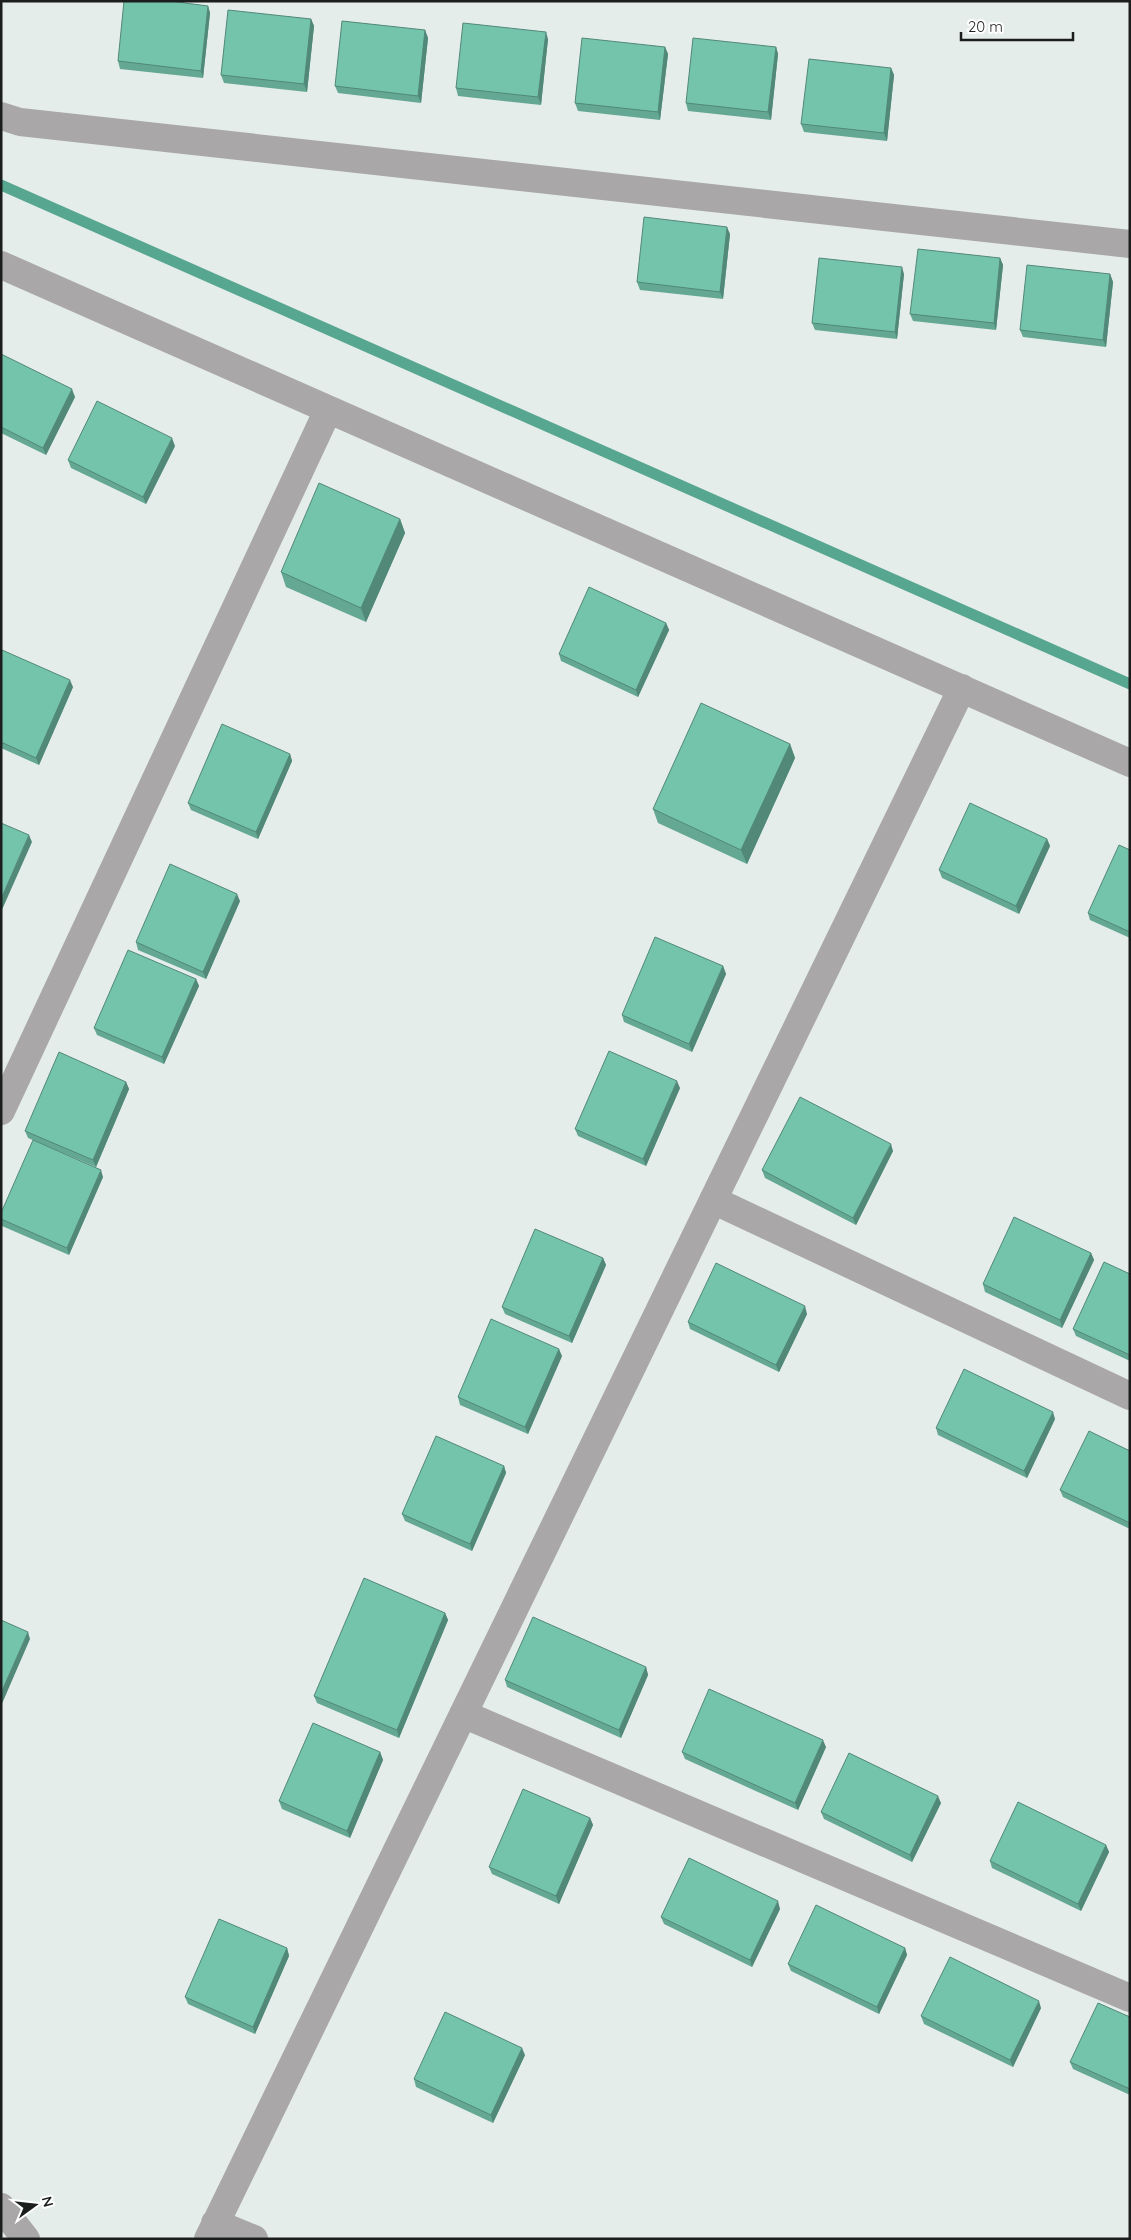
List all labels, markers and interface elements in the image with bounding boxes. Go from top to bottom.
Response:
scale bar [961,10,1074,42]
text: 20 m [968,17,1003,36]
north arrow [10,2180,60,2230]
text: N [38,2194,58,2209]

